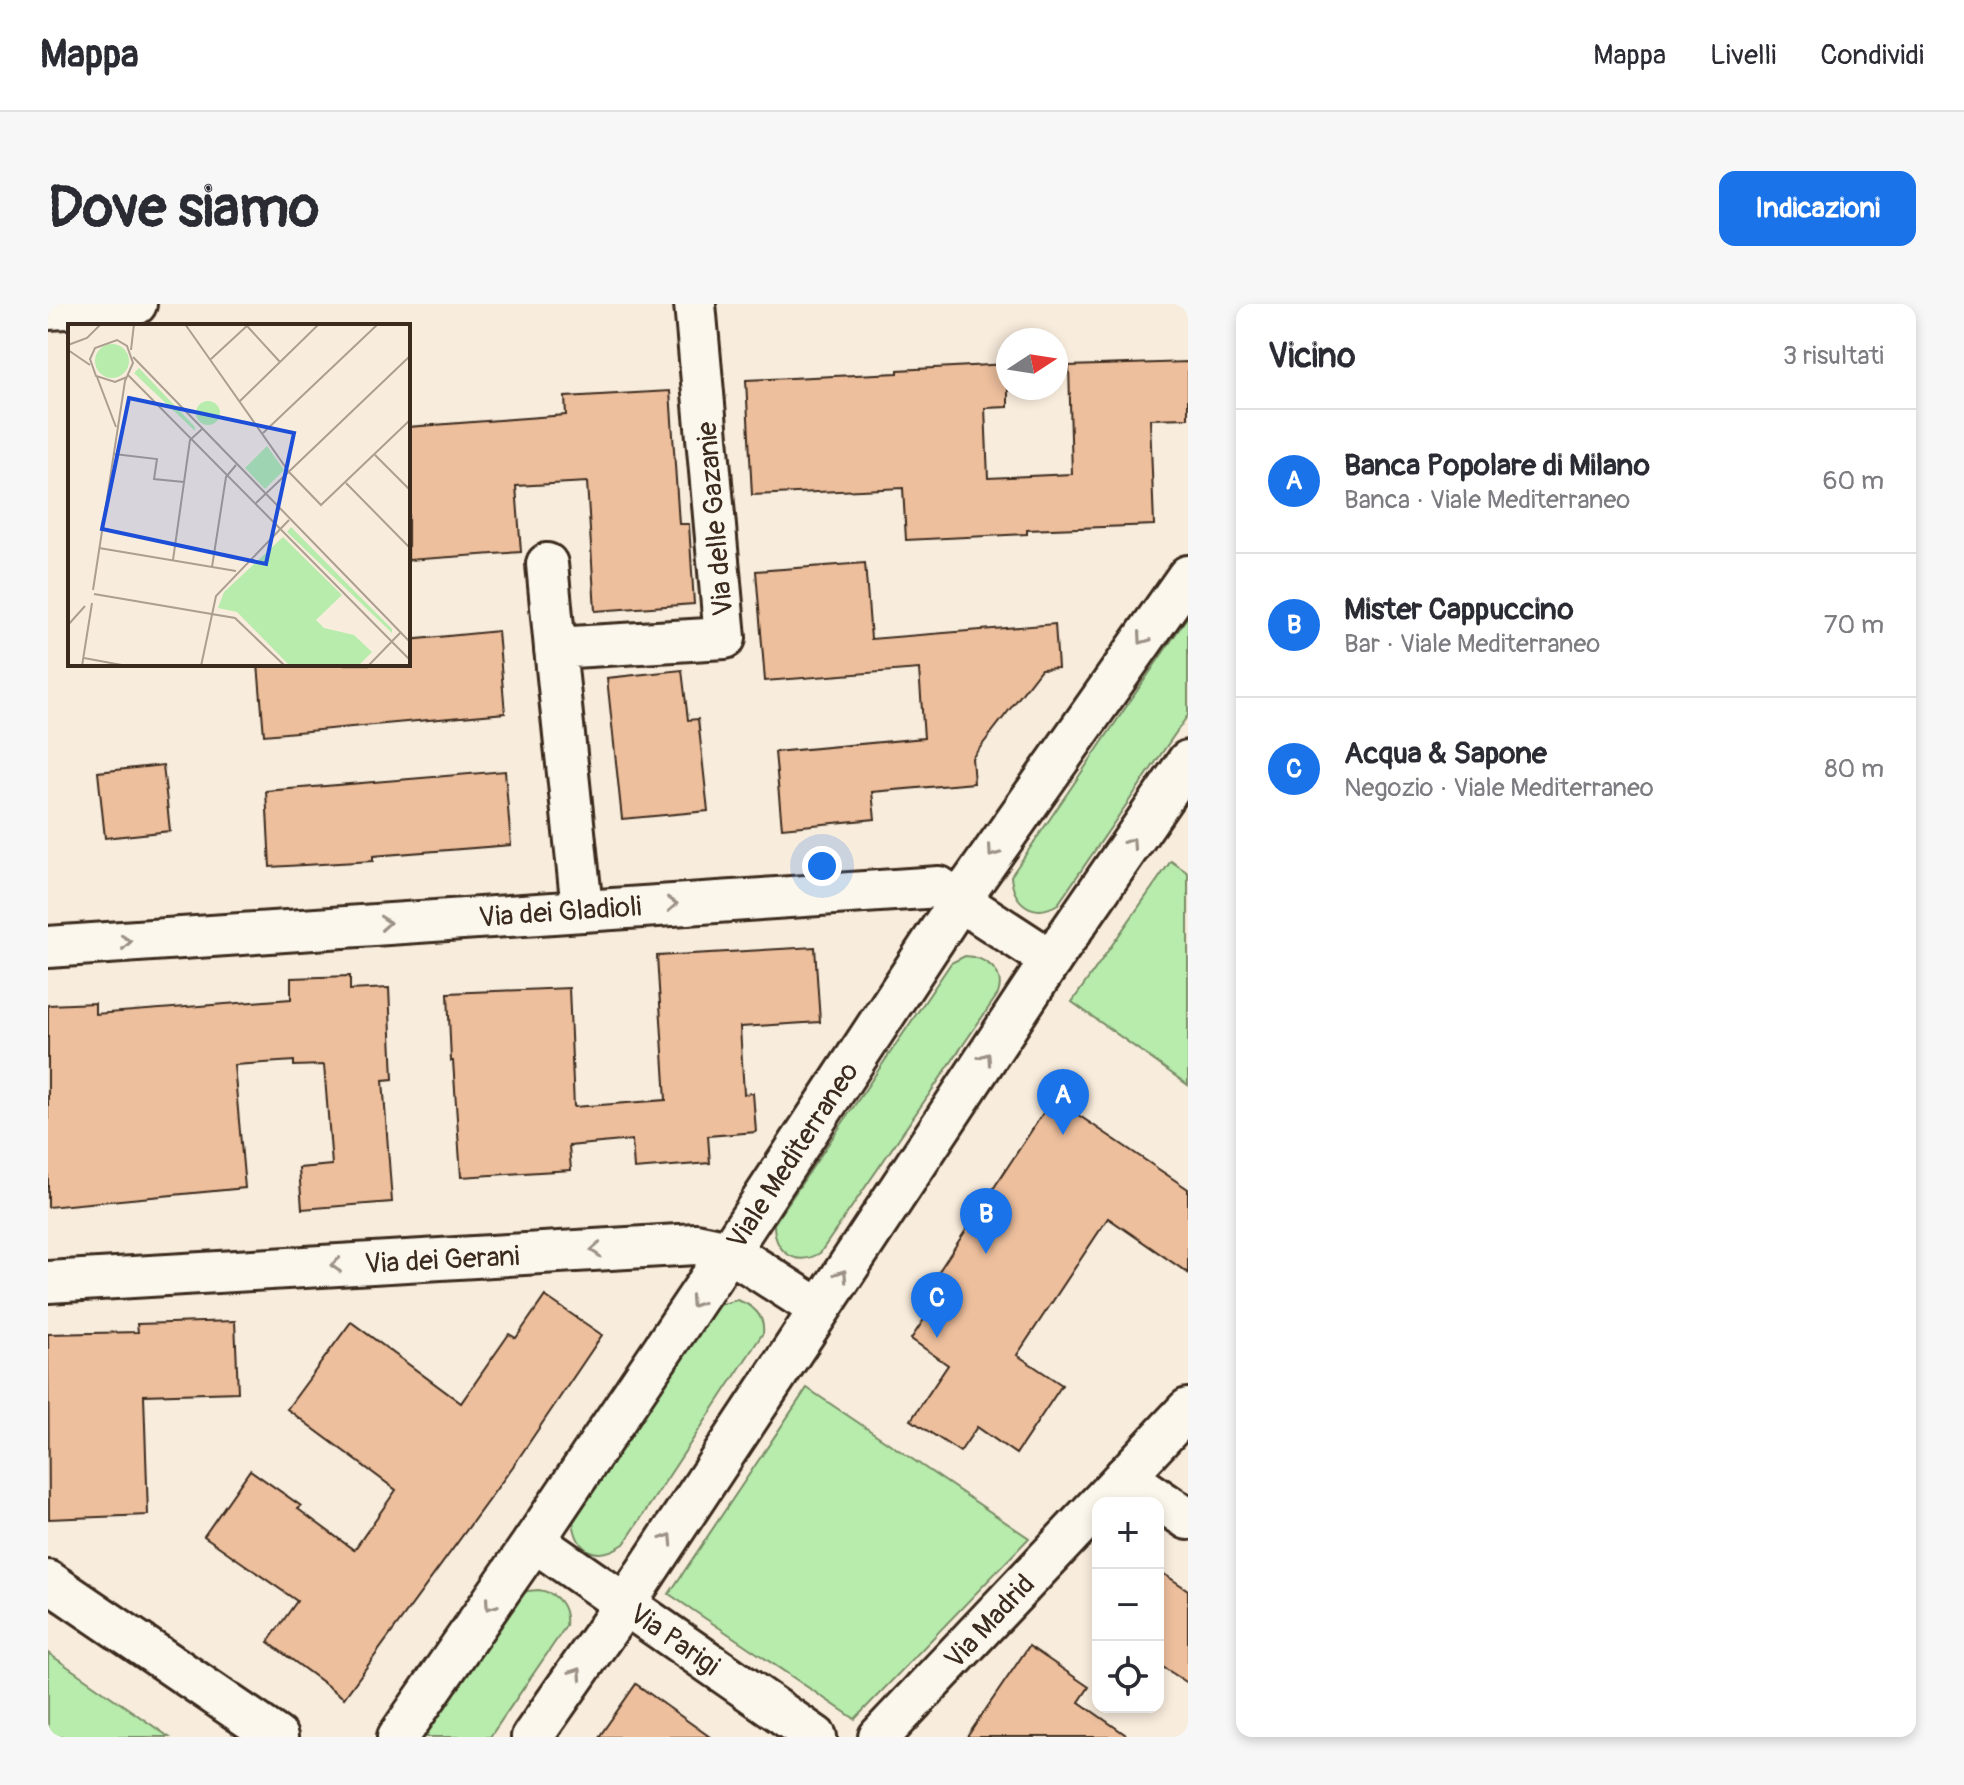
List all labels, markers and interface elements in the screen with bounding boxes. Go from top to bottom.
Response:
text: Mappa [40,31,139,79]
text: Mappa [1593,38,1666,73]
text: Livelli [1710,38,1776,73]
text: Condividi [1820,38,1924,73]
button: Indicazioni [1719,171,1916,246]
text: Dove siamo [48,174,319,243]
inset map [68,324,410,666]
north arrow [996,328,1068,400]
text: Vicino [1268,335,1356,378]
text: 3 risultati [1783,340,1884,372]
street label: Via delle Gazanie [690,420,741,617]
text: Banca Popolare di Milano [1344,447,1650,484]
text: A [1286,465,1302,497]
text: 60 m [1822,465,1884,497]
text: Banca · Viale Mediterraneo [1344,484,1630,516]
text: Mister Cappuccino [1344,591,1574,628]
text: B [1287,609,1301,641]
text: 70 m [1824,609,1884,641]
text: Bar · Viale Mediterraneo [1344,628,1600,660]
one-way arrow [1138,631,1153,645]
text: Acqua & Sapone [1344,735,1547,772]
text: C [1286,753,1302,785]
text: 80 m [1824,753,1884,785]
text: Negozio · Viale Mediterraneo [1344,772,1654,804]
one-way arrow [1121,838,1136,852]
one-way arrow [989,843,1003,857]
your location [802,846,842,886]
street label: Via dei Gladioli [478,889,643,936]
one-way arrow [666,896,679,913]
one-way arrow [379,915,392,932]
one-way arrow [120,934,133,951]
one-way arrow [976,1053,991,1067]
street label: Viale Mediterraneo [720,1056,867,1256]
pin: A [1037,1069,1089,1135]
pin: B [960,1188,1012,1254]
street label: Via dei Gerani [364,1239,520,1282]
one-way arrow [589,1241,602,1258]
one-way arrow [329,1256,342,1273]
one-way arrow [832,1269,847,1284]
pin: C [911,1272,963,1338]
one-way arrow [690,1293,705,1307]
map controls [1092,1497,1164,1713]
button: + [1092,1497,1164,1569]
one-way arrow [658,1533,673,1548]
street label: Via Madrid [938,1568,1043,1677]
button: − [1092,1569,1164,1641]
one-way arrow [485,1596,500,1610]
street label: Via Parigi [622,1597,726,1684]
button: locate [1092,1641,1164,1713]
one-way arrow [567,1668,581,1682]

